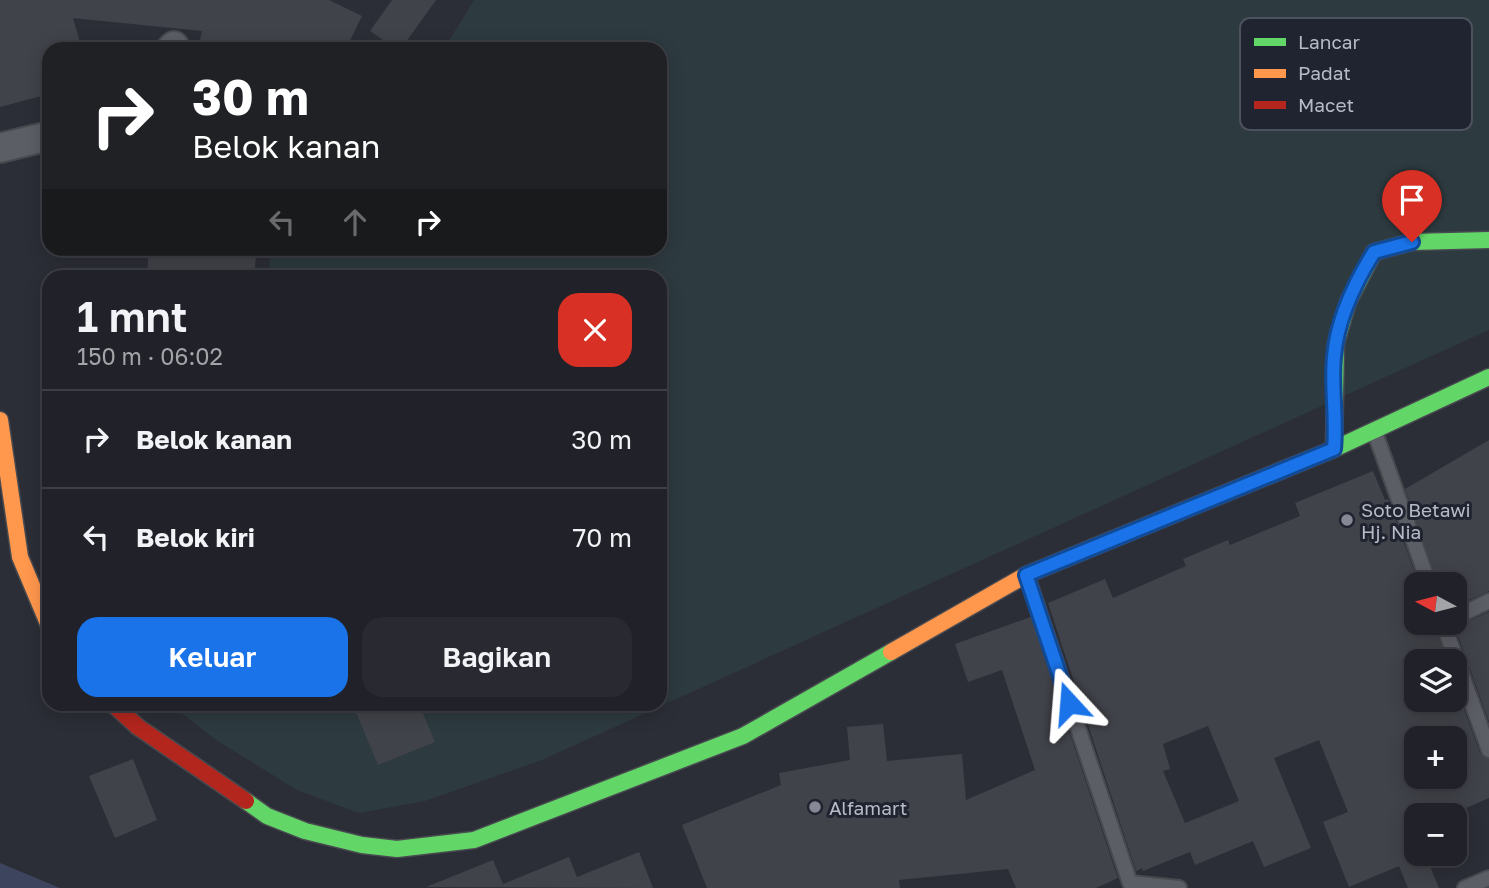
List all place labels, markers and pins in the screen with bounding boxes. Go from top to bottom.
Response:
pin [1382,170,1442,242]
place label: Soto Betawi Hj. Nia [1361,498,1471,543]
marker: Soto Betawi Hj. Nia [1339,512,1355,528]
place label: Alfamart [829,796,907,819]
marker: Alfamart [807,799,823,815]

